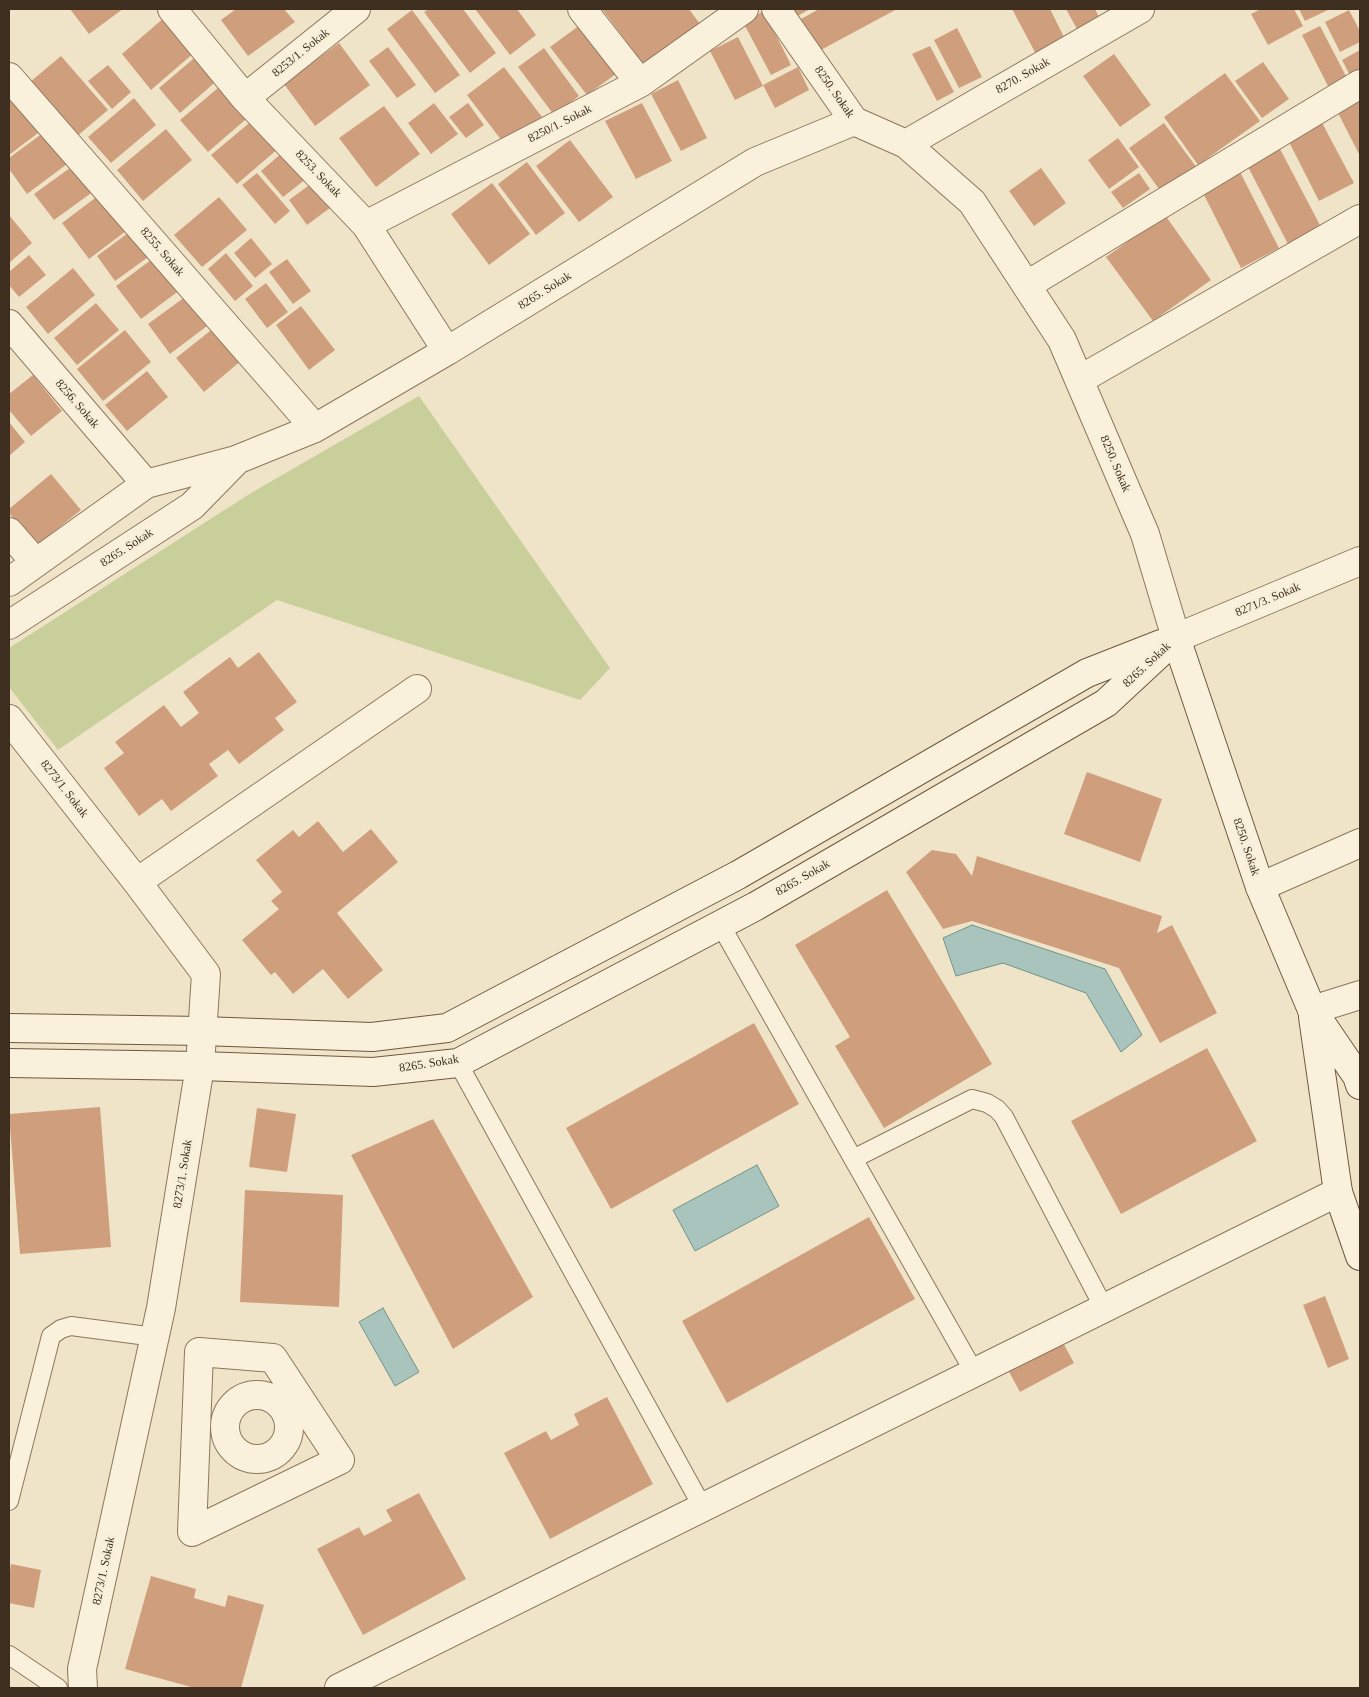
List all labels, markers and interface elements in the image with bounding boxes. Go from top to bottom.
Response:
street label: 8253/1. Sokak [270,26,332,80]
street label: 8270. Sokak [993,55,1053,97]
street label: 8250. Sokak [811,63,857,121]
street label: 8250/1. Sokak [526,102,594,146]
street label: 8253. Sokak [292,147,344,201]
street label: 8255. Sokak [137,225,187,279]
street label: 8265. Sokak [516,269,574,313]
street label: 8256. Sokak [52,377,102,431]
street label: 8250. Sokak [1097,434,1133,494]
street label: 8265. Sokak [98,526,156,570]
street label: 8271/3. Sokak [1233,580,1303,620]
street label: 8265. Sokak [1120,639,1174,691]
street label: 8273/1. Sokak [37,757,91,821]
street label: 8250. Sokak [1229,816,1263,878]
street label: 8265. Sokak [773,857,833,899]
street label: 8265. Sokak [398,1052,460,1076]
street label: 8273/1. Sokak [170,1139,196,1209]
street label: 8273/1. Sokak [90,1536,118,1606]

